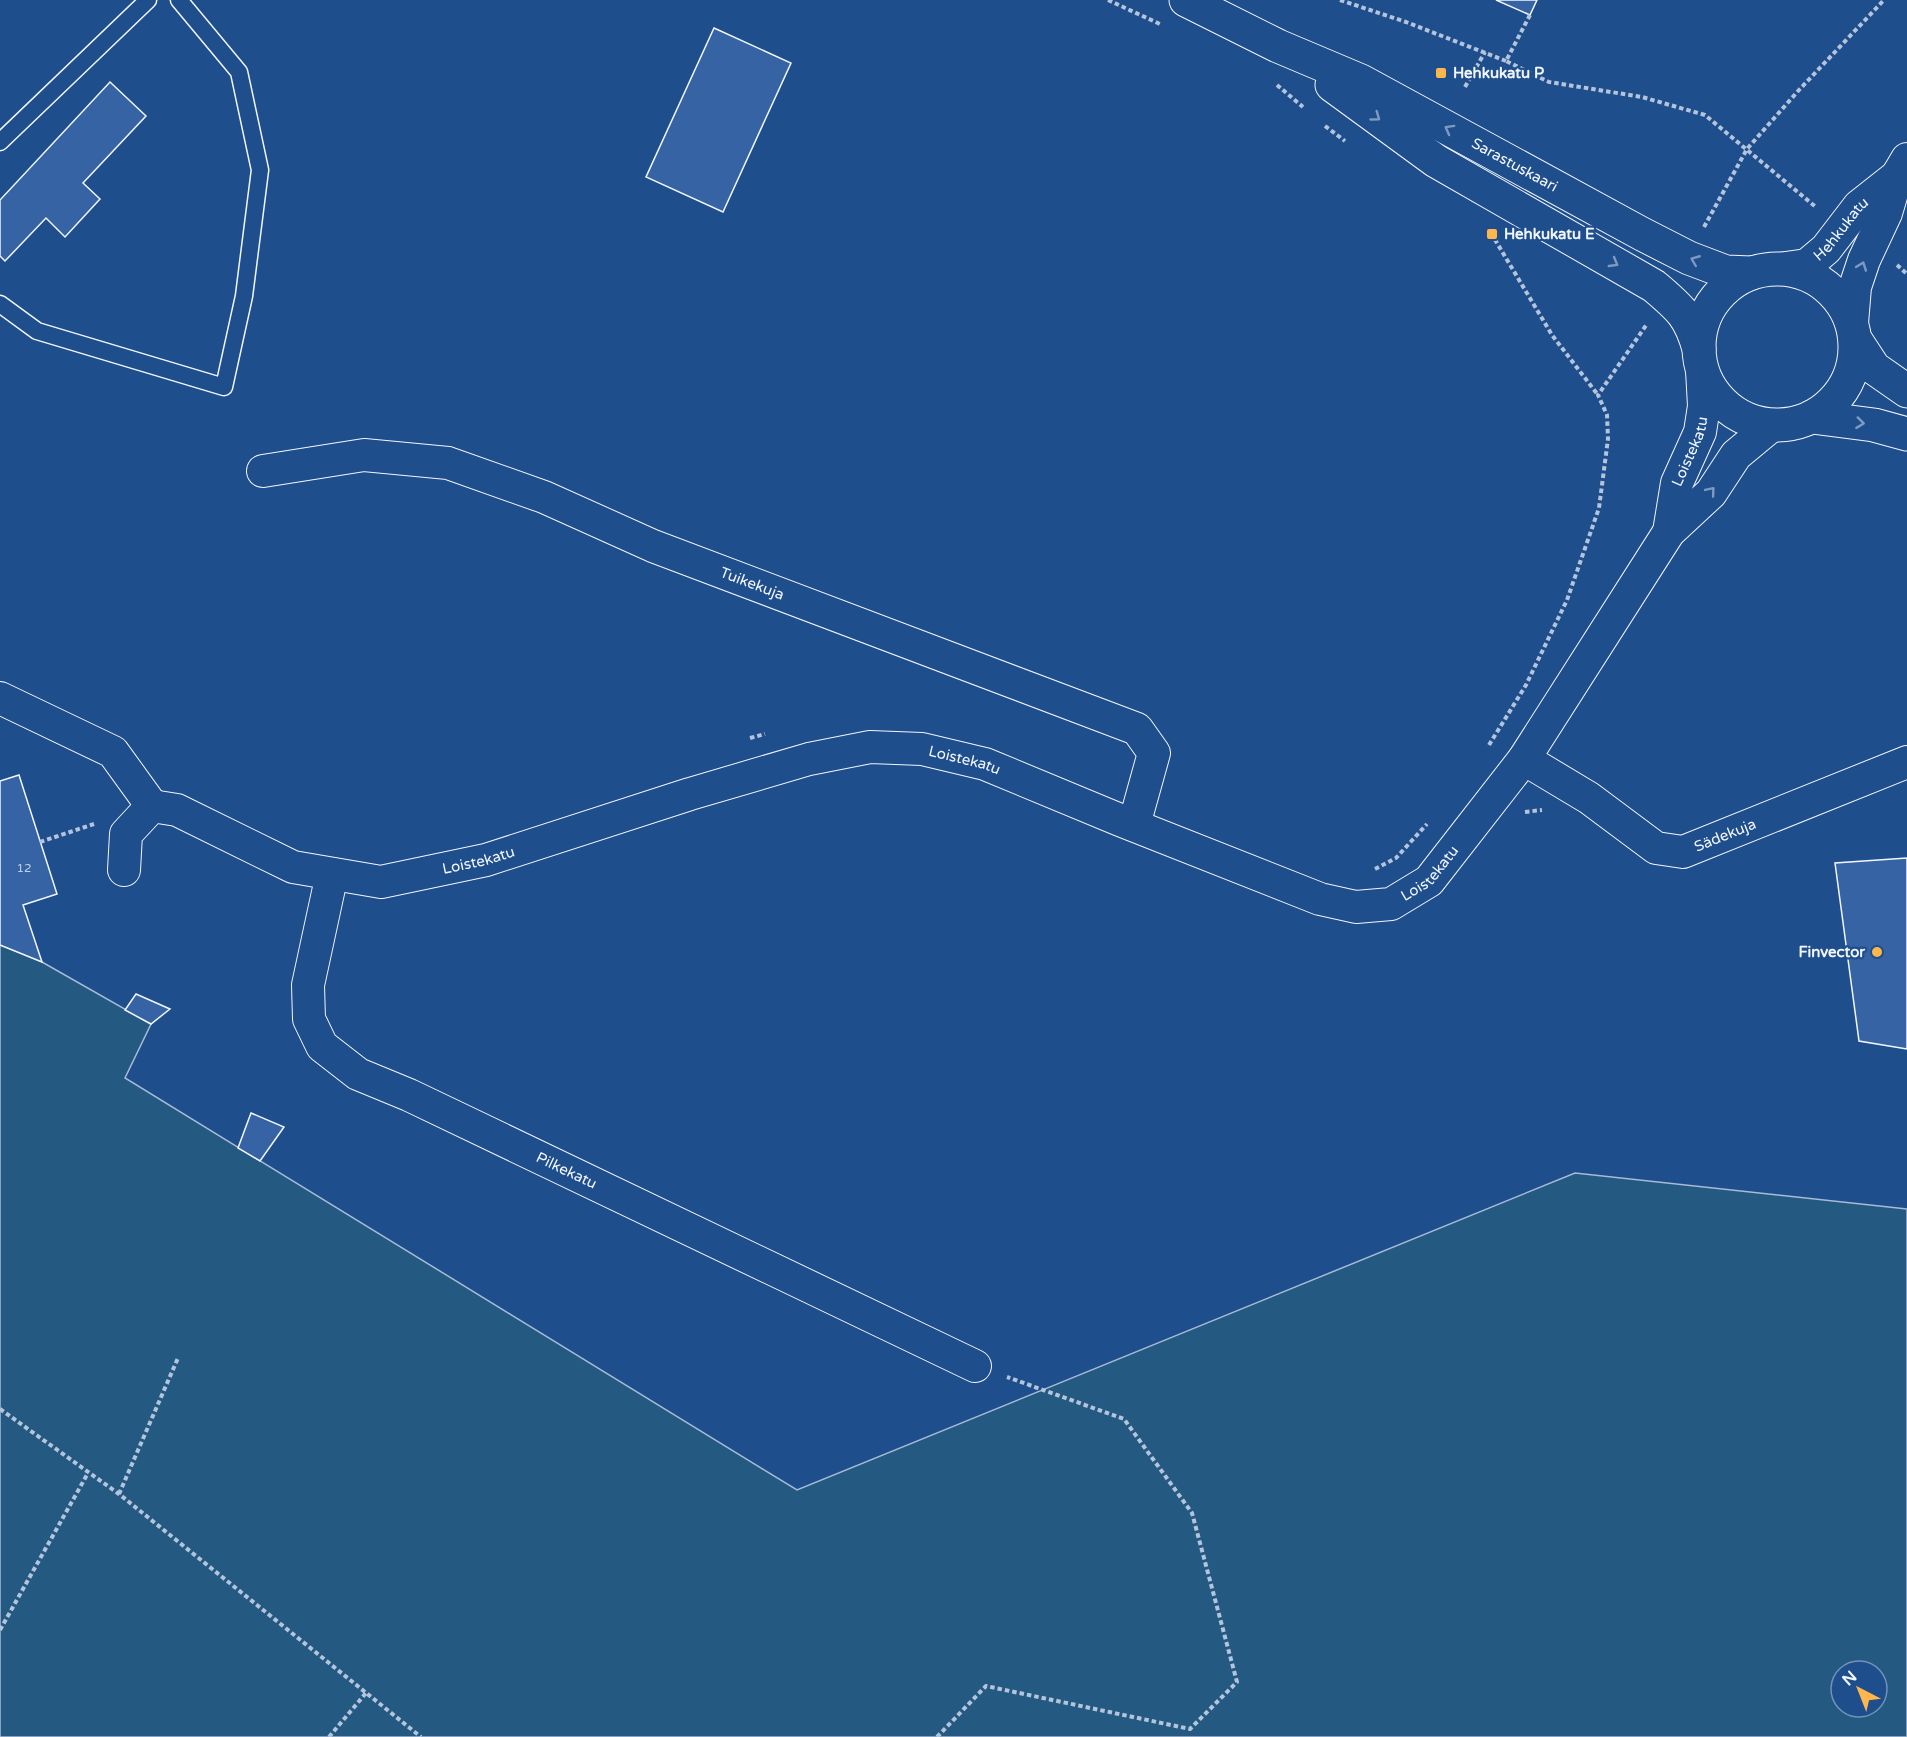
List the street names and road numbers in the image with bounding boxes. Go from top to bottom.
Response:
street label: Sarastuskaari [1469,134,1561,195]
street label: Hehkukatu [1810,193,1872,265]
street label: Loistekatu [1668,415,1711,489]
street label: Tuikekuja [718,563,787,604]
street label: Loistekatu [927,742,1003,779]
street label: Sädekuja [1691,815,1759,856]
street label: Loistekatu [441,842,517,878]
street label: Loistekatu [1397,842,1462,905]
street label: Pilkekatu [533,1148,600,1193]

